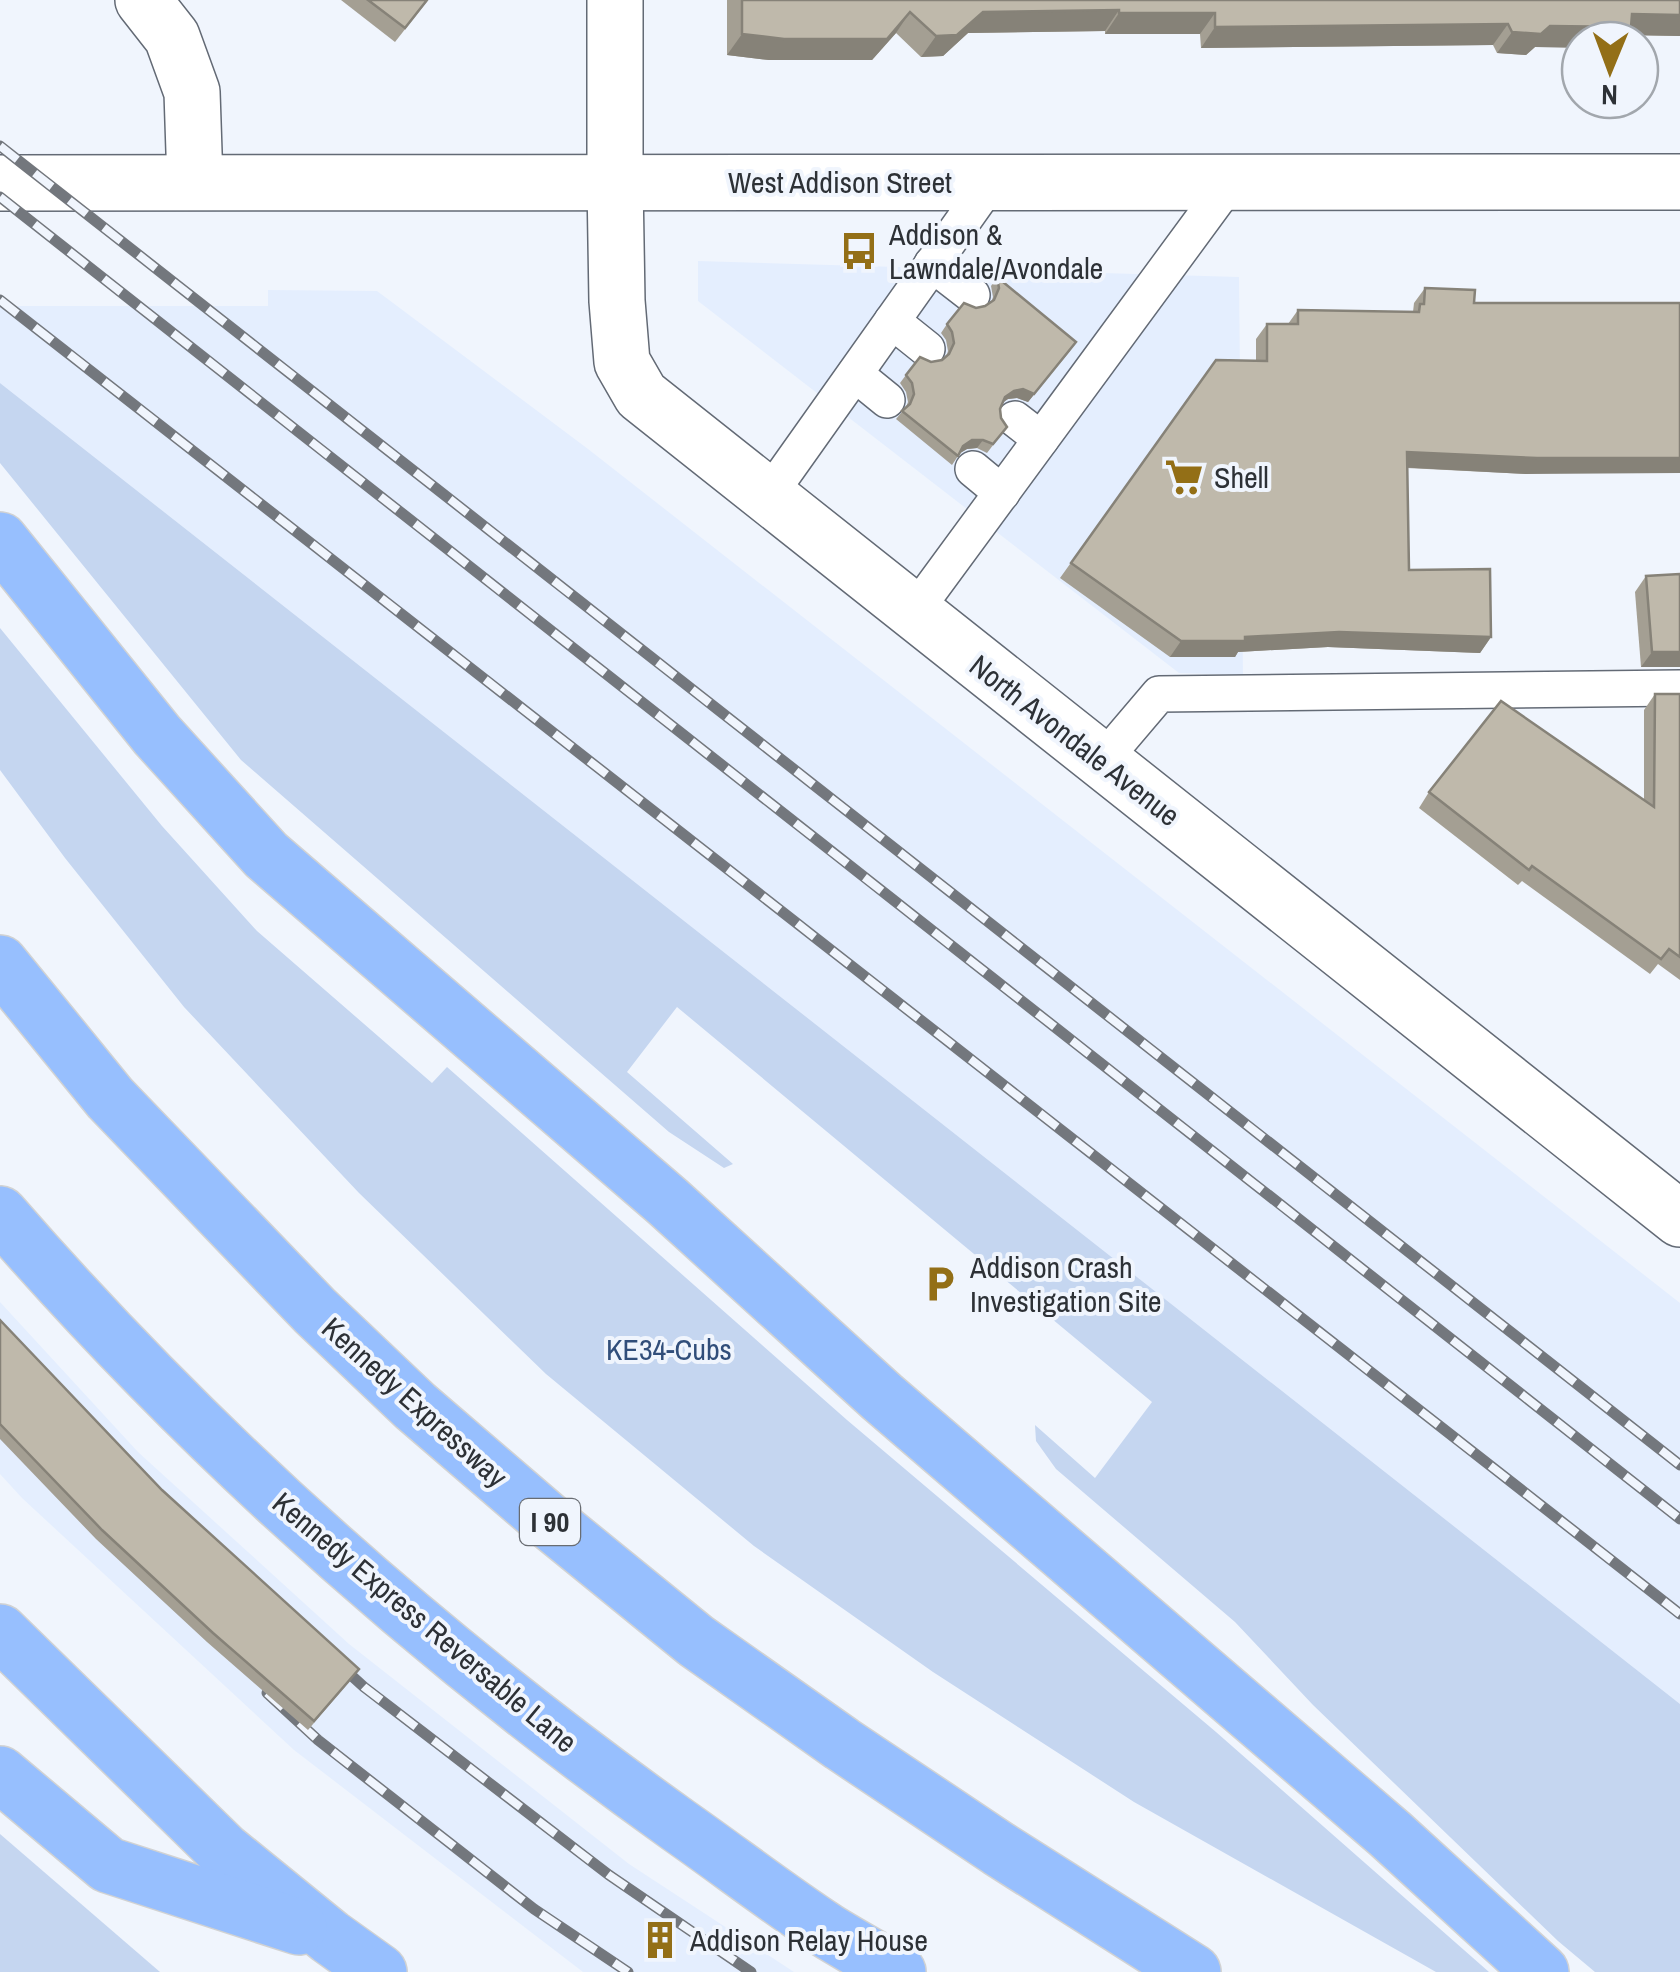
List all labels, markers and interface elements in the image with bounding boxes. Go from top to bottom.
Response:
north arrow [1560,20,1660,120]
text: N [1601,76,1618,114]
street label: West Addison Street [728,162,952,202]
place label: Addison & Lawndale/Avondale [888,214,1103,288]
bus stop icon: Addison & Lawndale/Avondale [838,230,880,272]
supermarket icon: Shell [1163,456,1205,498]
place label: Shell [1214,457,1269,497]
street label: North Avondale Avenue [962,645,1188,835]
place label: Addison Crash Investigation Site [969,1247,1162,1321]
parking icon: Addison Crash Investigation Site [919,1263,961,1305]
street label: Kennedy Expressway [314,1308,517,1496]
park label: KE34-Cubs [606,1329,732,1369]
street label: Kennedy Express Reversable Lane [264,1483,586,1761]
road number: I 90 [520,1499,580,1545]
building icon: Addison Relay House [639,1919,681,1961]
place label: Addison Relay House [689,1920,928,1960]

